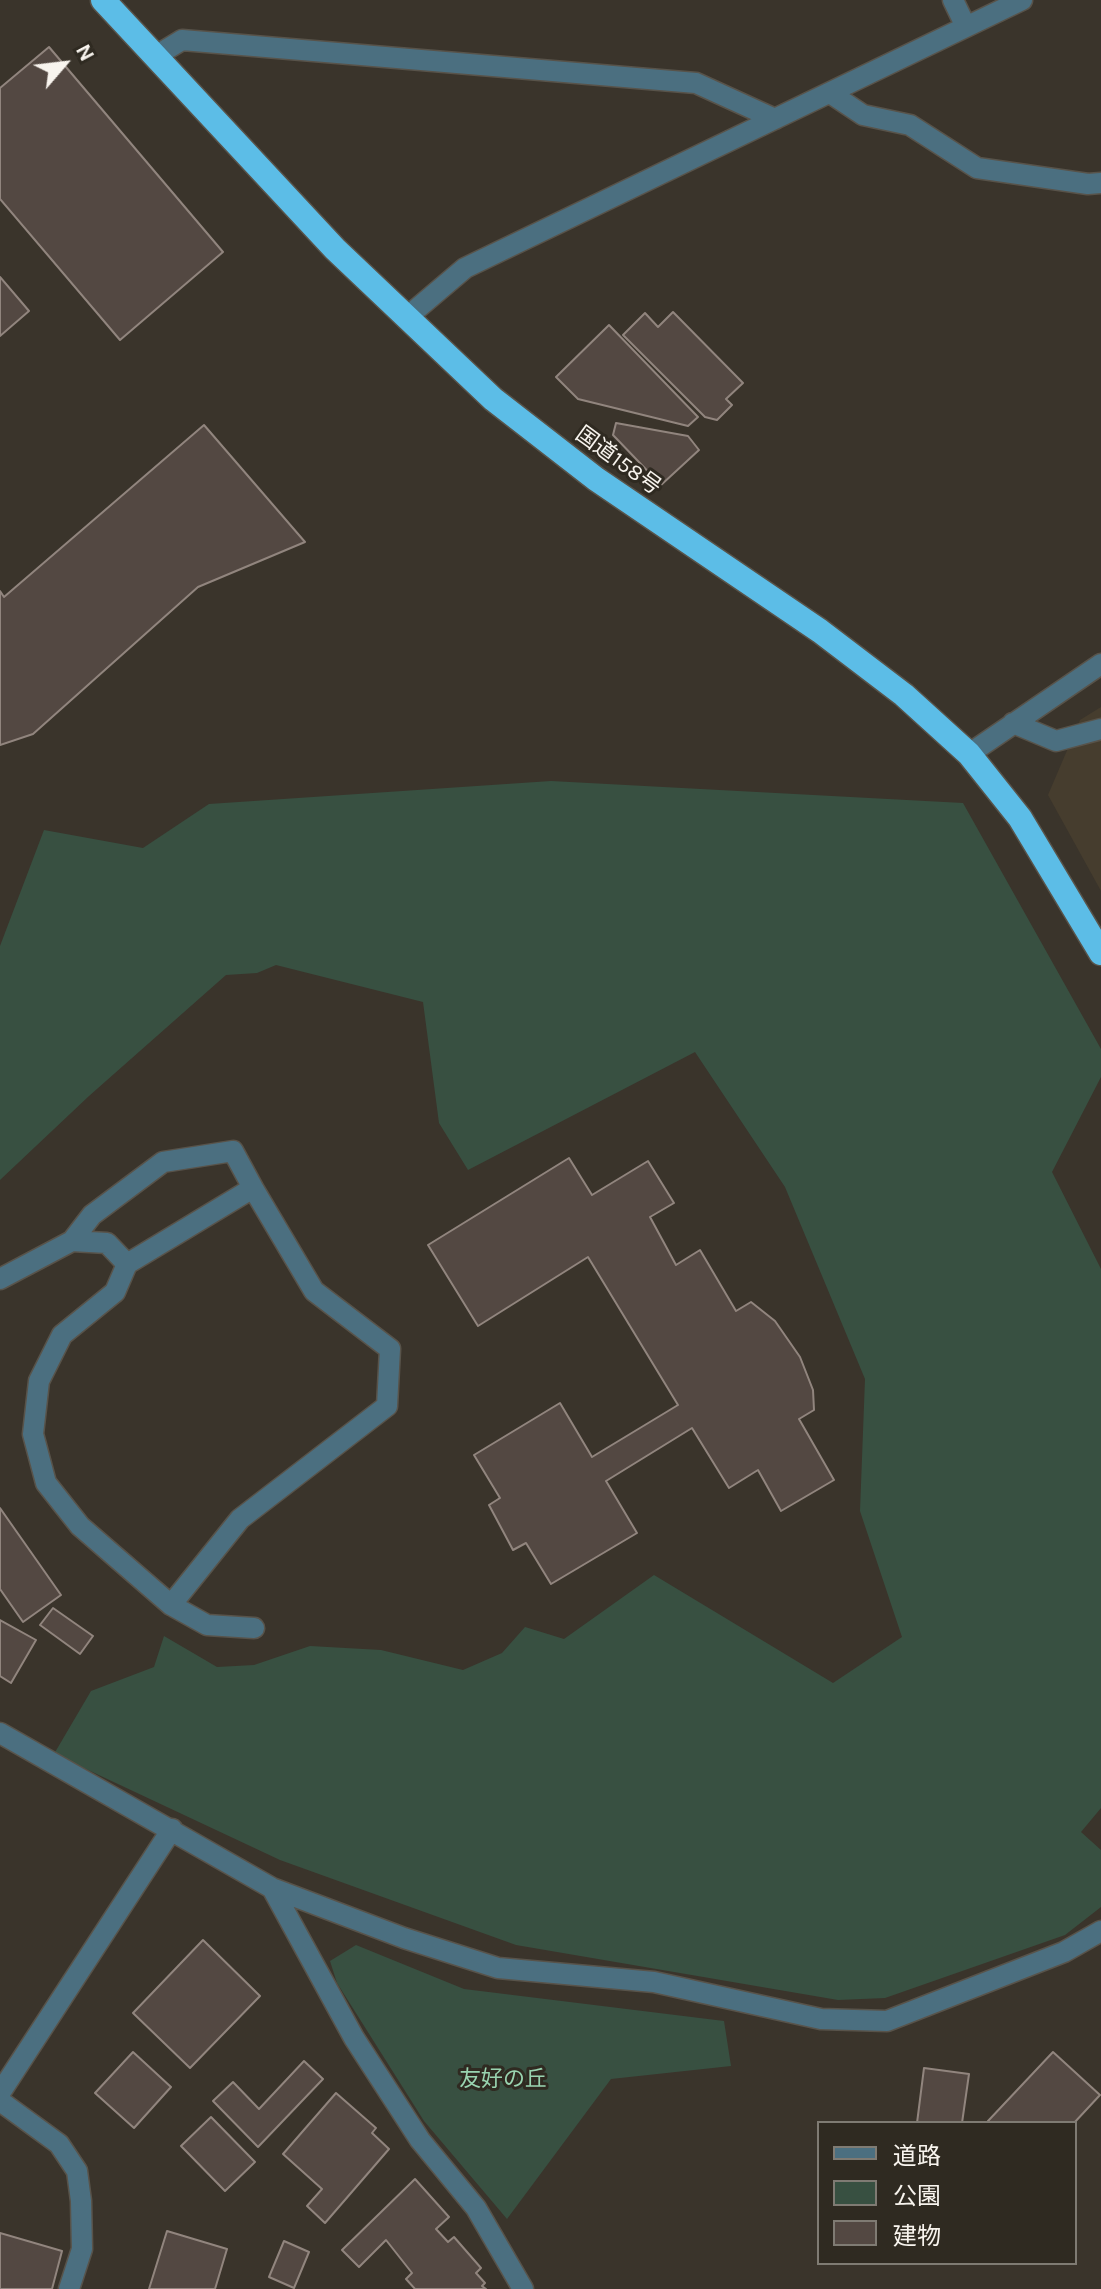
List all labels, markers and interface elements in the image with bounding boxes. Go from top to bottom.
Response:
north arrow [24,24,104,104]
text: N [70,40,100,66]
street label: 国道158号 [570,421,666,501]
park label: 友好の丘 [459,2067,547,2093]
legend [817,2121,1077,2265]
text: 道路 [893,2142,941,2170]
text: 公園 [893,2182,941,2210]
text: 建物 [893,2222,941,2250]

